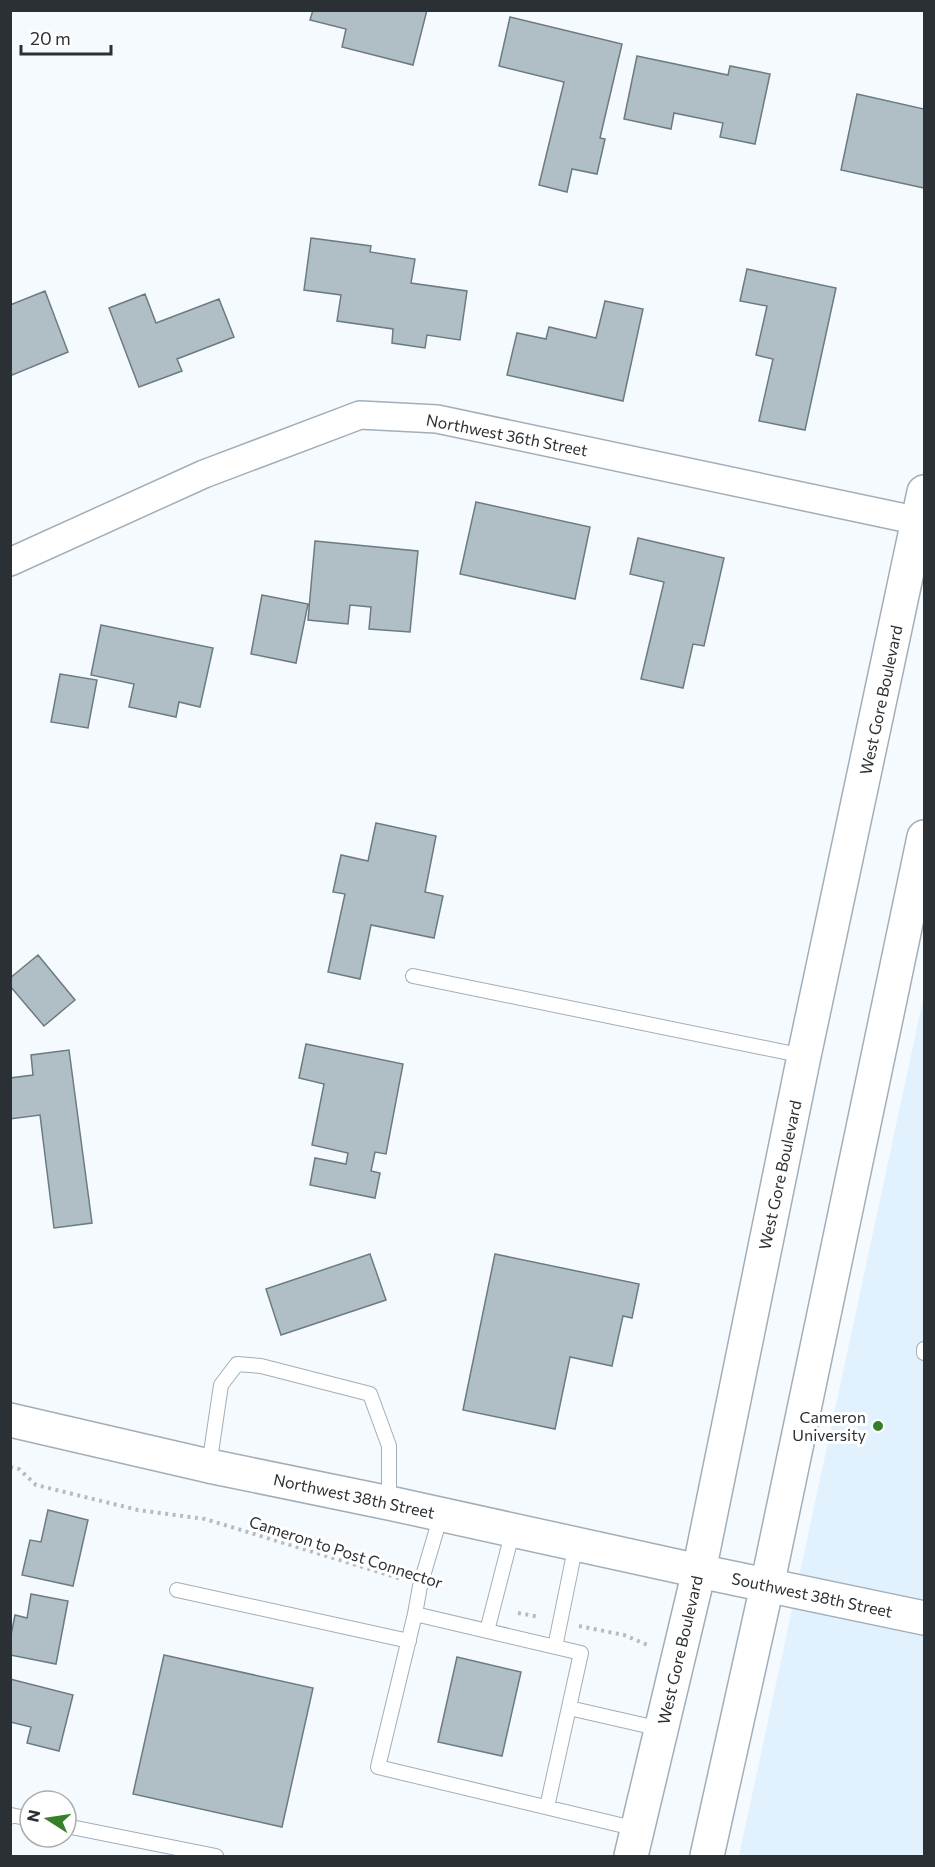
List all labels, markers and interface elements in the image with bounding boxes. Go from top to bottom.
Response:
scale bar [21,18,111,56]
text: 20 m [30,27,71,49]
street label: Northwest 36th Street [425,410,590,460]
street label: West Gore Boulevard [855,623,906,776]
street label: West Gore Boulevard [754,1098,805,1251]
place label: Cameron University [792,1407,866,1444]
marker: Cameron University [871,1419,885,1433]
street label: Northwest 38th Street [272,1469,437,1522]
street label: Cameron to Post Connector [247,1511,446,1592]
street label: Southwest 38th Street [730,1568,895,1621]
street label: West Gore Boulevard [653,1574,706,1726]
north arrow [18,1789,78,1849]
text: N [22,1808,43,1824]

